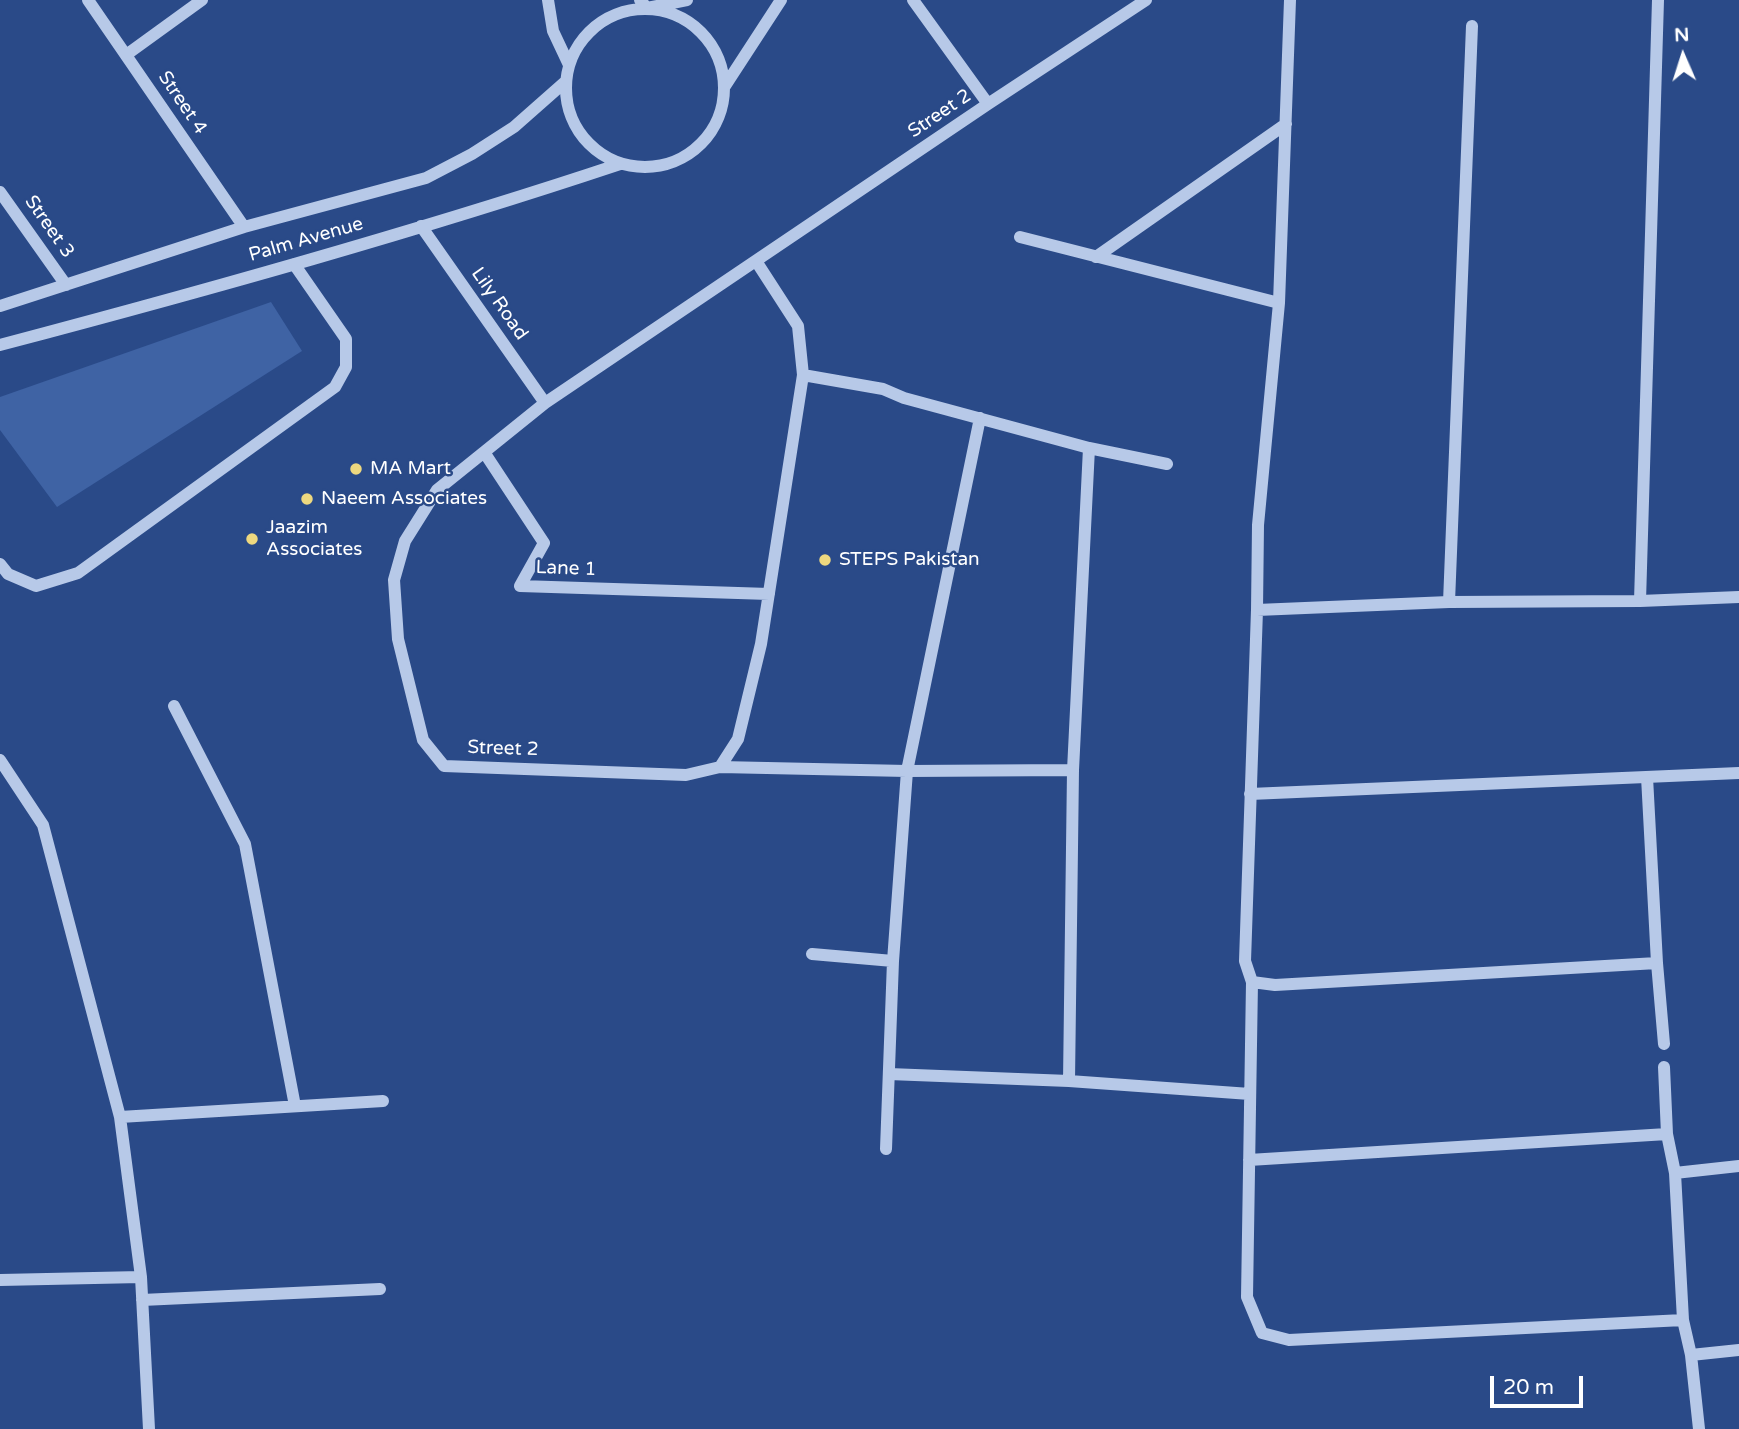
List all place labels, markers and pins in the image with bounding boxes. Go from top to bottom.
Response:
place label: MA Mart [370,458,451,480]
marker: MA Mart [348,461,364,477]
place label: Naeem Associates [321,488,487,510]
marker: Naeem Associates [299,491,315,507]
place label: Jaazim Associates [266,517,362,561]
marker: Jaazim Associates [244,531,260,547]
place label: STEPS Pakistan [839,549,980,571]
marker: STEPS Pakistan [817,552,833,568]

